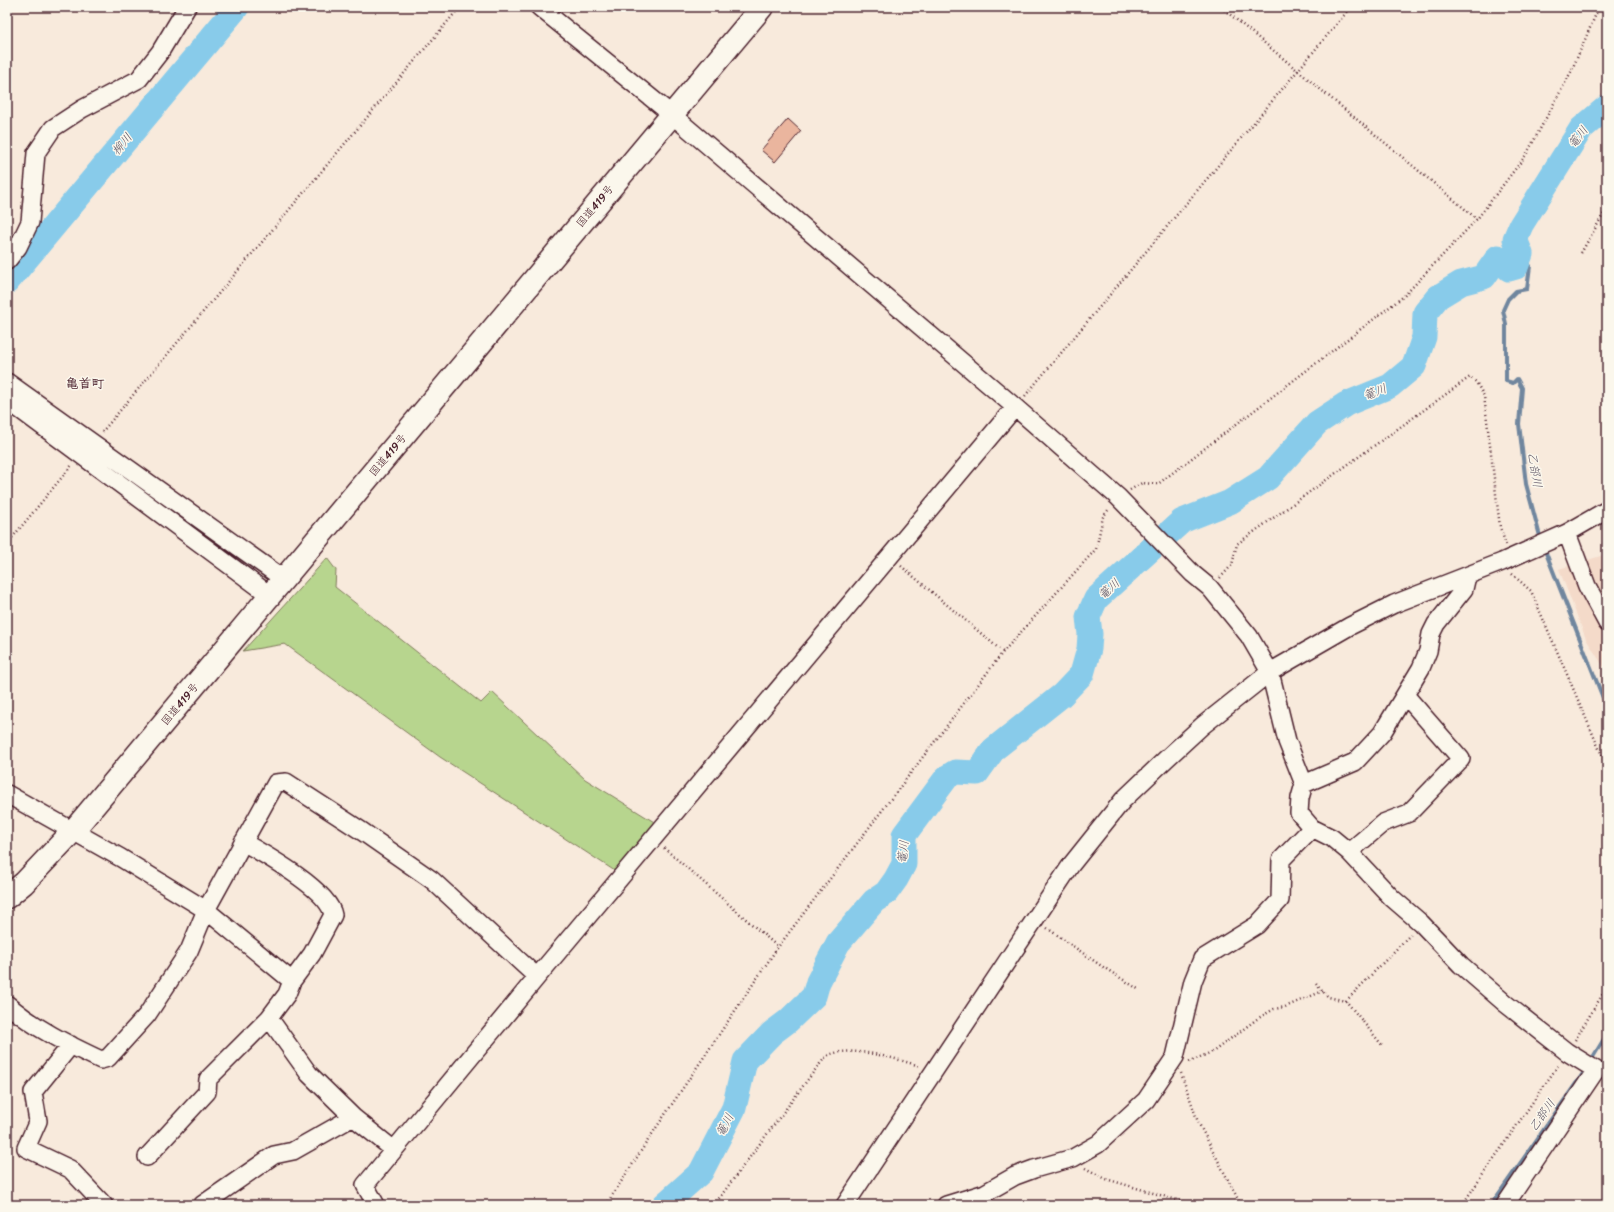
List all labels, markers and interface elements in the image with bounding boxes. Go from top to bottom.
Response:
water label: 篭川 [1562,121,1594,153]
water label: 柳川 [106,128,138,160]
street label: 国道419号 [571,180,619,232]
district label: 亀首町 [65,372,105,395]
water label: 篭川 [1360,377,1390,407]
street label: 国道419号 [364,429,412,481]
water label: 乙部川 [1521,450,1549,490]
water label: 篭川 [1093,573,1125,605]
street label: 国道419号 [156,678,204,730]
water label: 篭川 [891,839,915,865]
water label: 乙部川 [1523,1094,1561,1136]
water label: 篭川 [710,1109,740,1141]

